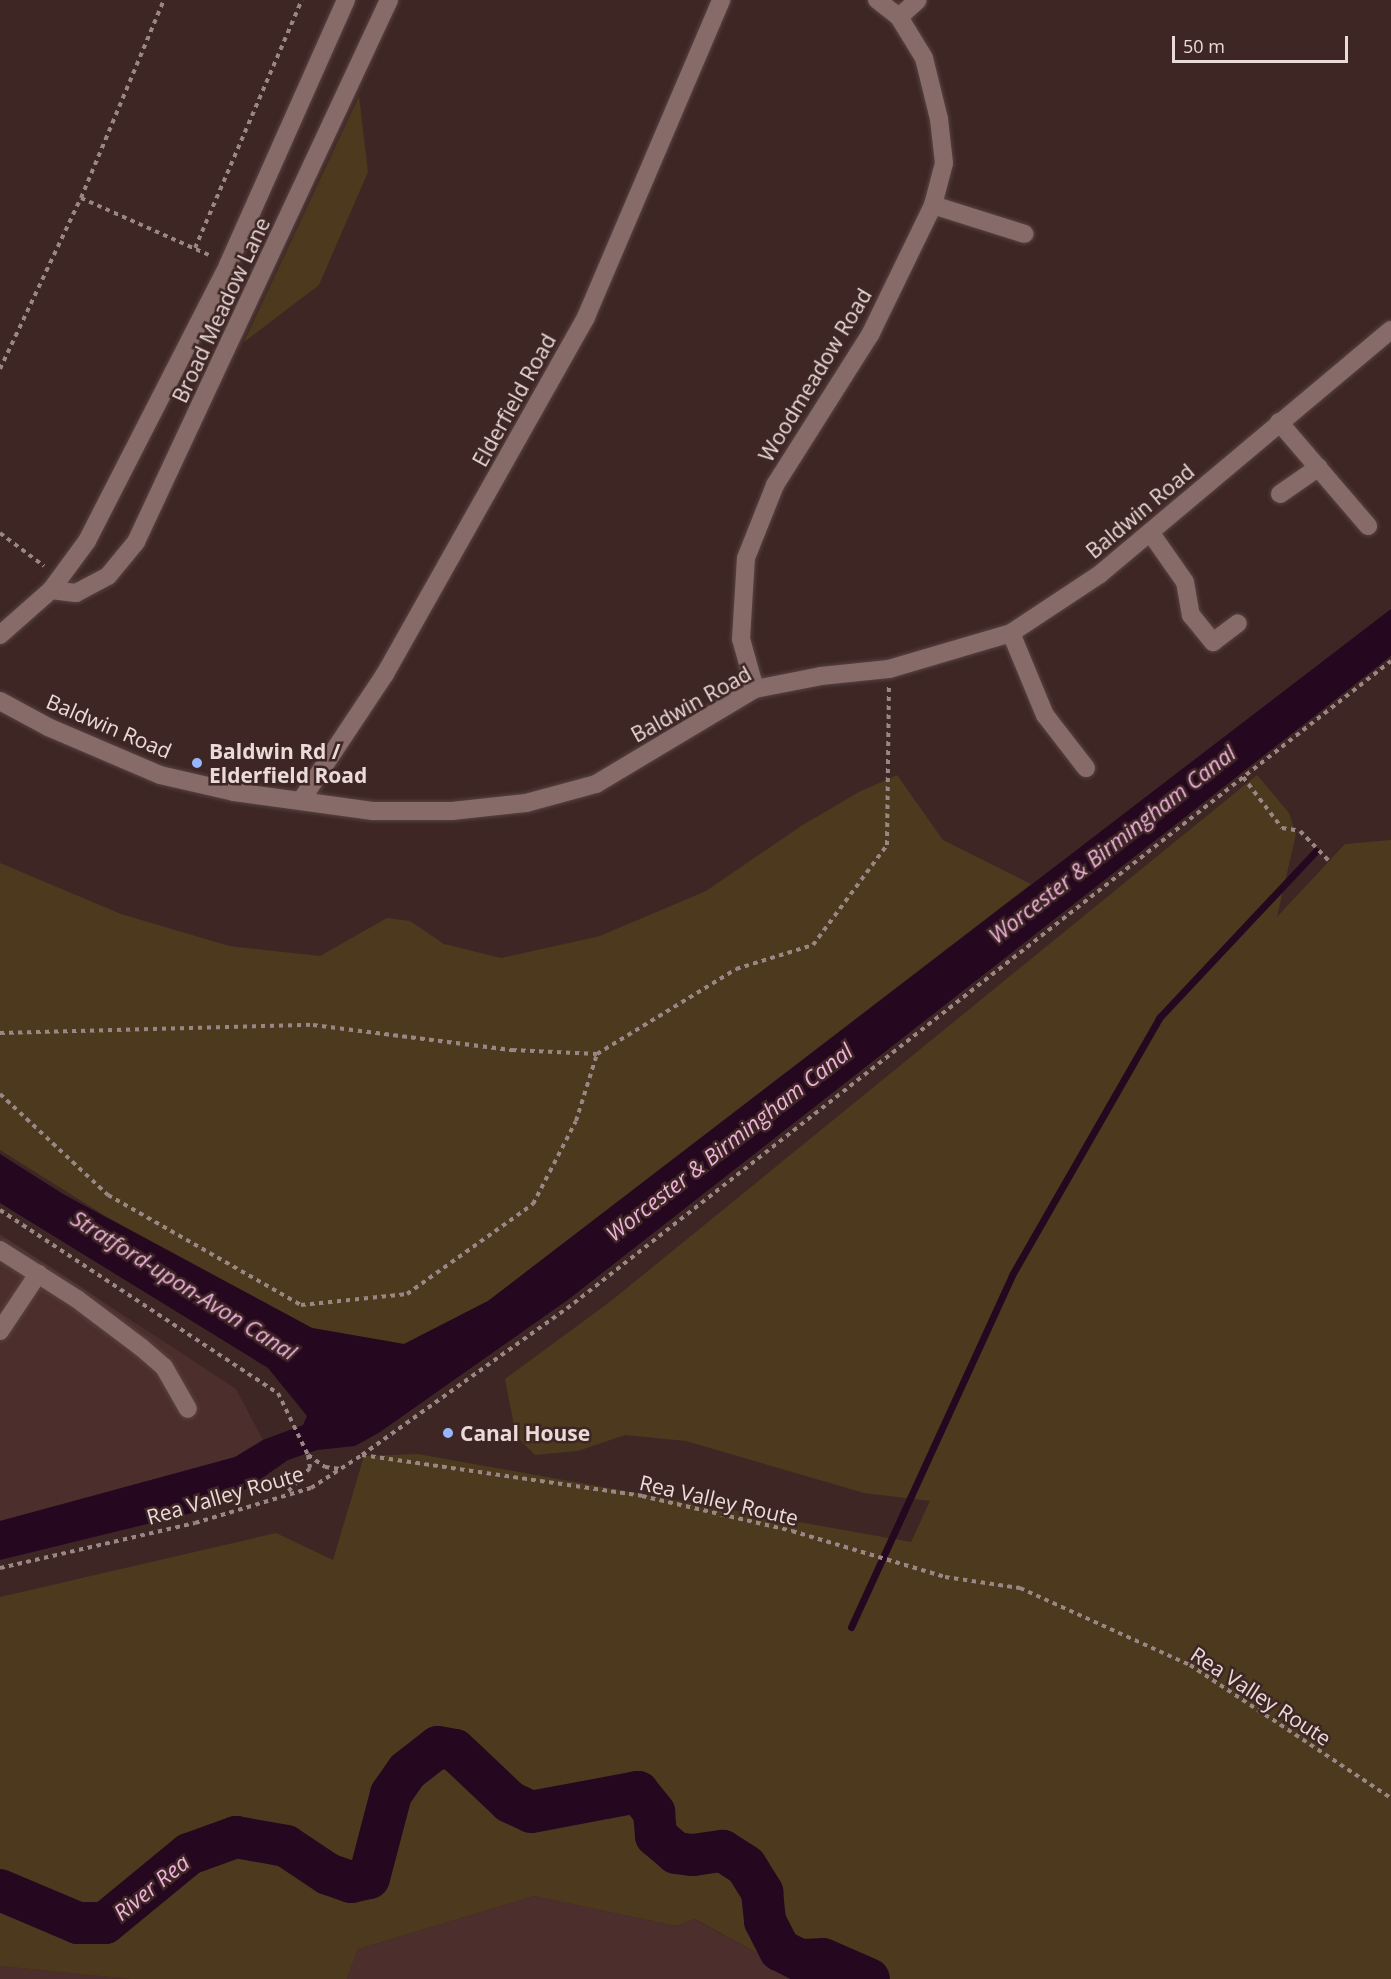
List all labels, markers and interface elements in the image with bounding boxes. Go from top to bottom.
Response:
scale bar [1175,24,1350,62]
text: 50 m [1183,34,1225,58]
street label: Broad Meadow Lane [167,213,275,407]
street label: Woodmeadow Road [753,284,877,466]
street label: Elderfield Road [467,329,561,471]
street label: Baldwin Road [1081,458,1199,564]
street label: Baldwin Road [627,661,755,747]
street label: Baldwin Road [43,688,175,764]
place label: Baldwin Rd / Elderfield Road [209,738,367,788]
water label: Worcester & Birmingham Canal [983,739,1241,949]
marker: Baldwin Rd / Elderfield Road [190,756,204,770]
water label: Worcester & Birmingham Canal [600,1037,858,1247]
water label: Stratford-upon-Avon Canal [66,1205,302,1365]
place label: Canal House [460,1420,590,1446]
marker: Canal House [441,1426,455,1440]
street label: Rea Valley Route [144,1461,306,1529]
street label: Rea Valley Route [637,1469,801,1531]
street label: Rea Valley Route [1186,1641,1336,1751]
water label: River Rea [108,1849,194,1925]

